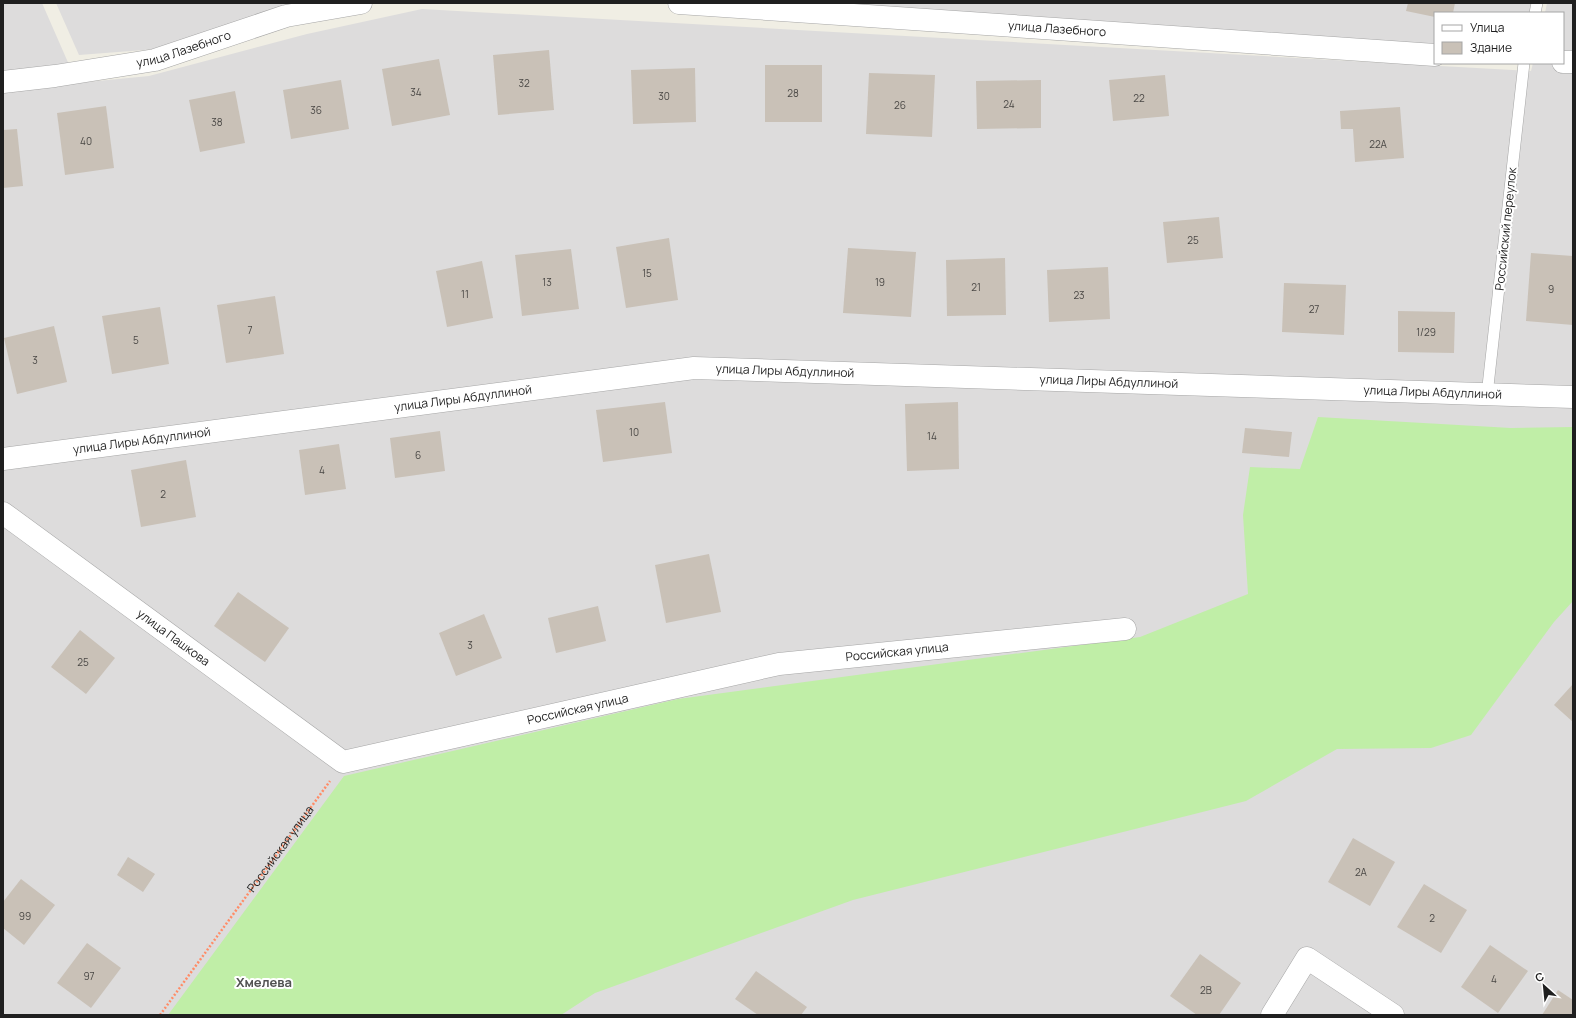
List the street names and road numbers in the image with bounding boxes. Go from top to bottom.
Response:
street label: улица Лазебного [1008,17,1107,40]
street label: улица Лазебного [135,26,233,71]
street label: Российский переулок [1491,166,1521,291]
street label: улица Лиры Абдуллиной [715,360,855,381]
street label: улица Лиры Абдуллиной [1039,370,1178,392]
street label: улица Лиры Абдуллиной [393,380,533,415]
street label: улица Лиры Абдуллиной [1363,381,1502,403]
street label: улица Лиры Абдуллиной [72,423,212,458]
street label: улица Пашкова [134,605,213,670]
street label: Российская улица [845,638,949,665]
street label: Российская улица [525,689,630,728]
street label: Российская улица [243,802,317,896]

